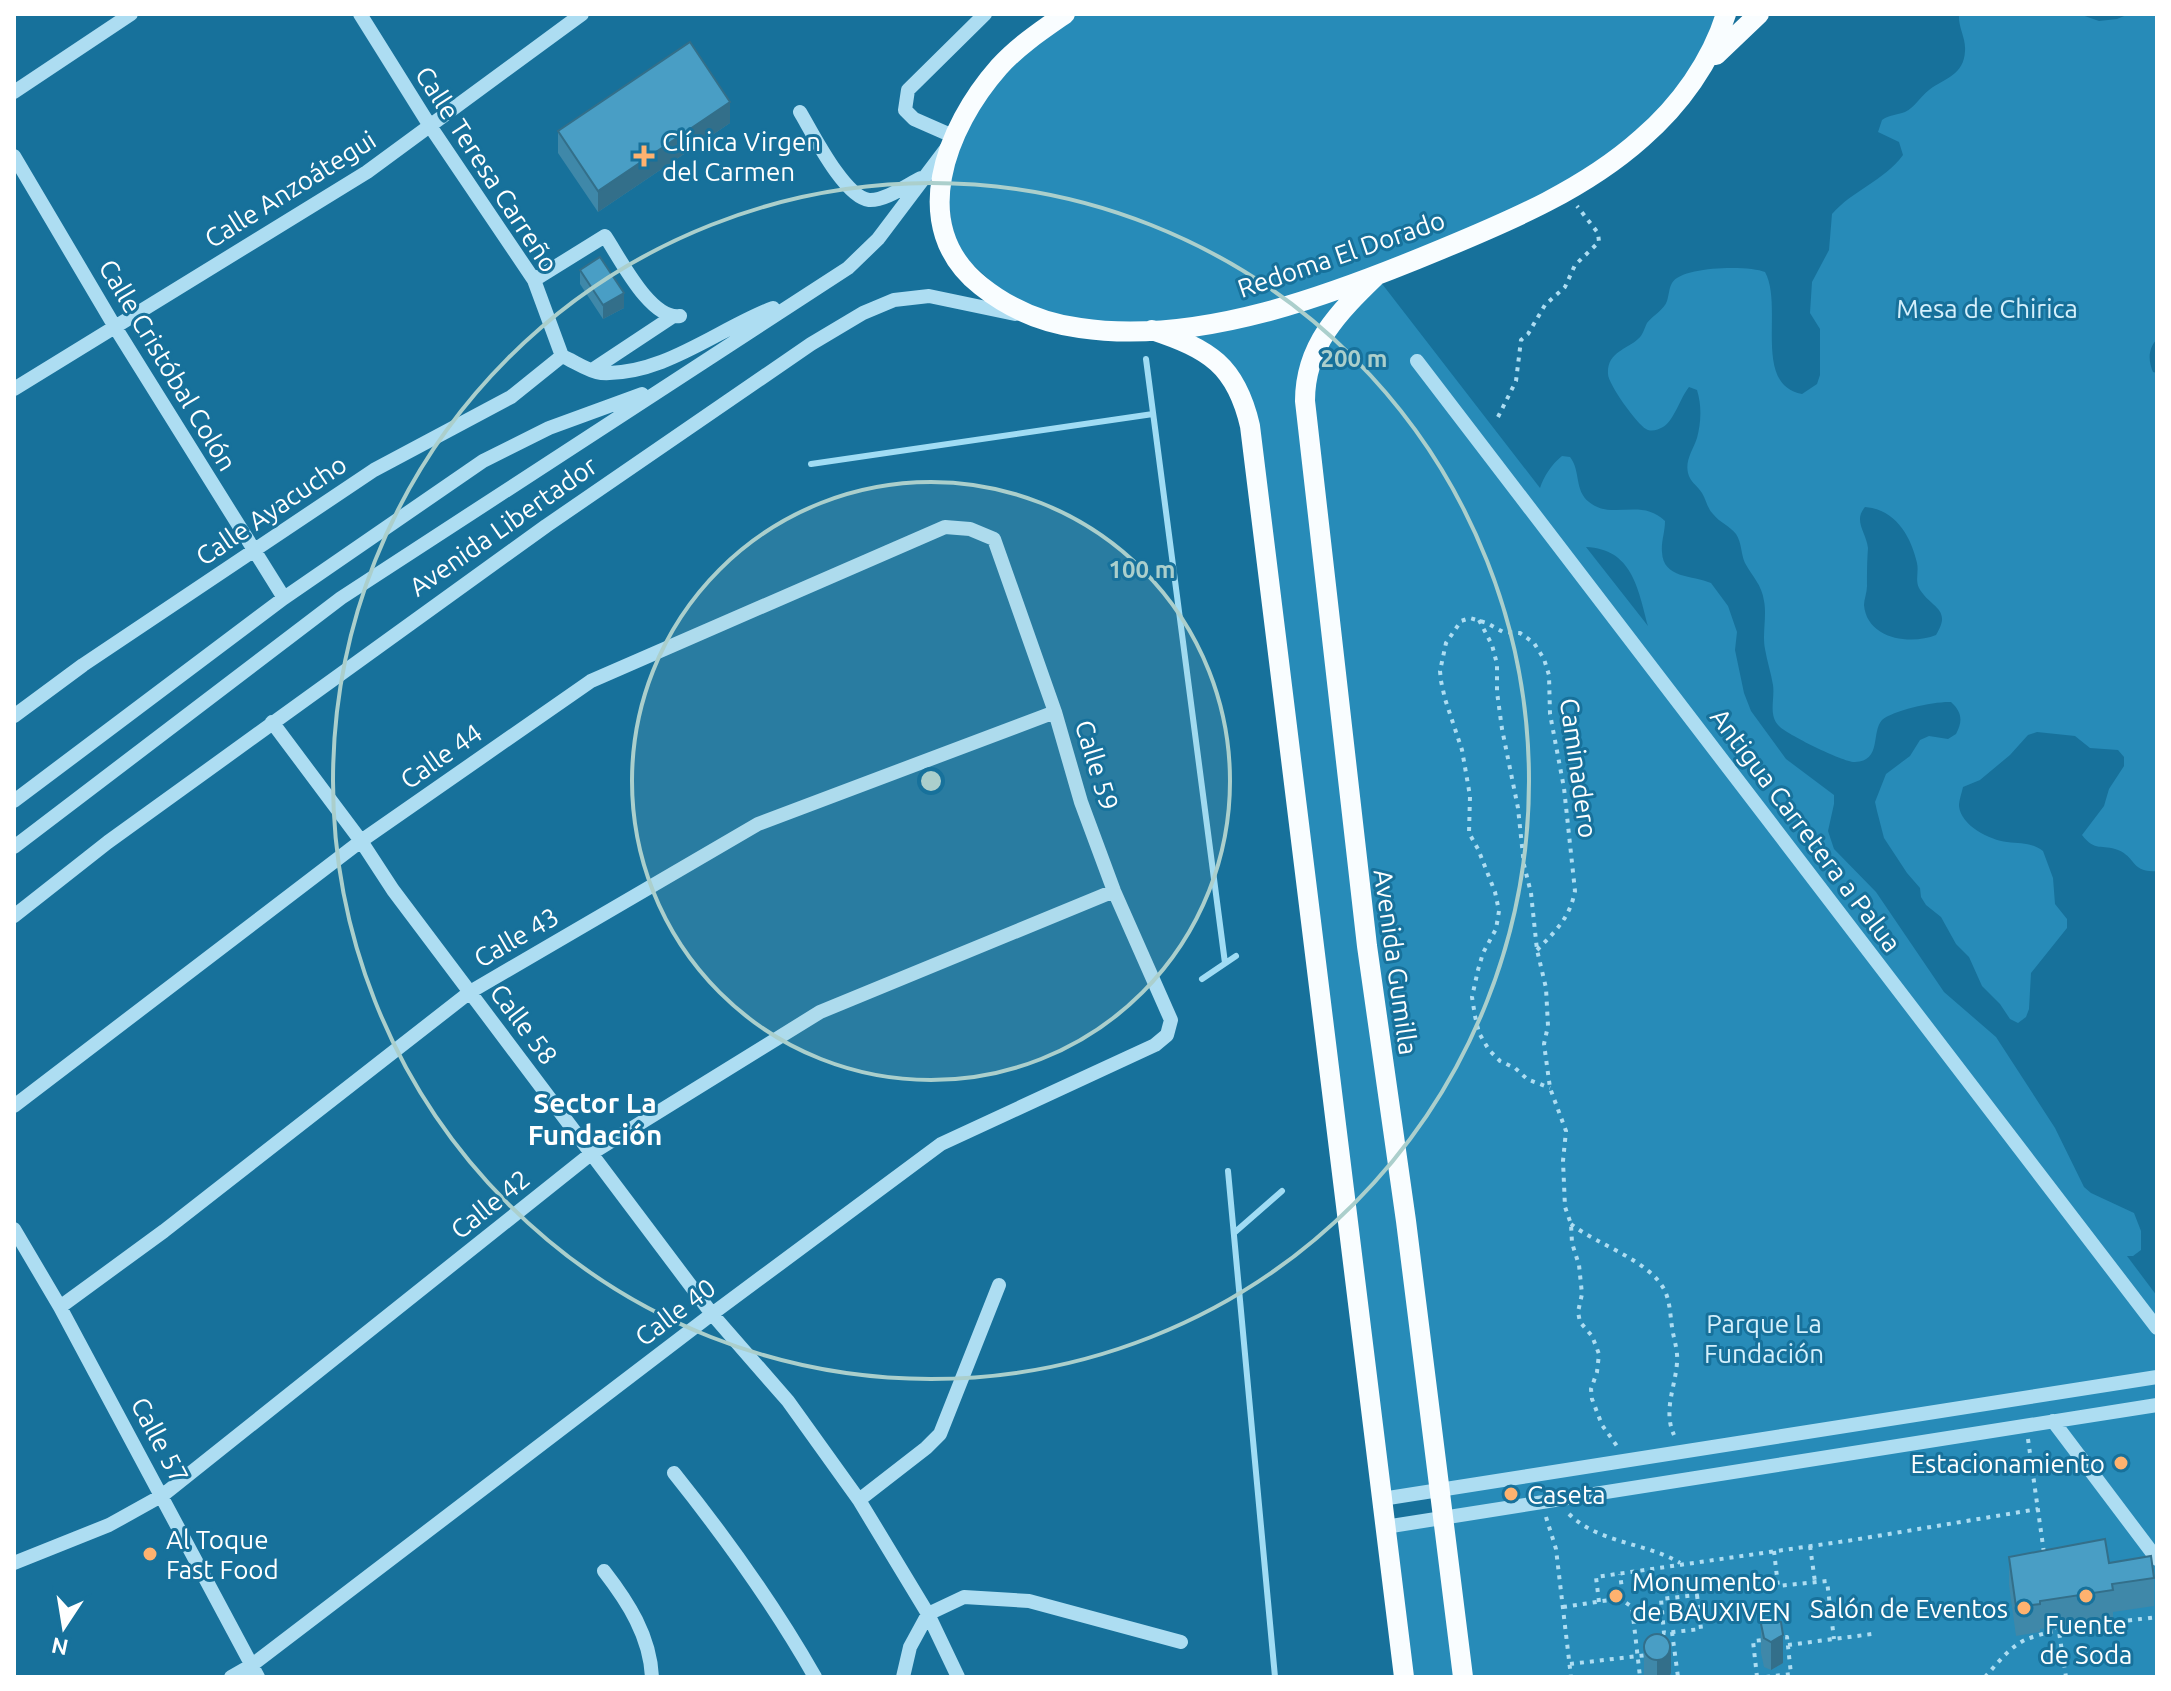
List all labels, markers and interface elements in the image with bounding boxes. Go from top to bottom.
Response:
street label: Calle Teresa Carreño [410,61,564,277]
street label: Calle Anzoátegui [199,125,381,253]
place label: Clínica Virgen del Carmen [662,127,821,186]
marker: Clínica Virgen del Carmen [633,145,655,167]
street label: Redoma El Dorado [1234,205,1448,303]
street label: Calle Cristóbal Colón [93,254,243,476]
park label: Mesa de Chirica [1896,294,2078,323]
text: 200 m [1321,345,1387,372]
street label: Calle Ayacucho [190,449,352,571]
street label: Avenida Libertador [404,450,602,602]
text: 100 m [1109,556,1175,583]
street label: Caminadero [1555,696,1603,840]
street label: Antigua Carretera a Palua [1705,702,1907,958]
street label: Calle 59 [1070,716,1124,814]
street label: Calle 44 [395,718,487,794]
centre of rings [917,767,945,795]
street label: Avenida Gumilla [1369,867,1423,1057]
street label: Calle 43 [469,901,563,973]
street label: Calle 58 [485,978,563,1070]
district label: Sector La Fundación [528,1087,662,1150]
street label: Calle 42 [445,1164,535,1244]
street label: Calle 40 [629,1273,721,1351]
park label: Parque La Fundación [1704,1309,1824,1368]
street label: Calle 57 [125,1392,195,1488]
place label: Estacionamiento [1910,1449,2105,1478]
marker: Estacionamiento [2112,1454,2130,1472]
place label: Caseta [1527,1480,1606,1509]
marker: Caseta [1502,1485,1520,1503]
place label: Al Toque Fast Food [166,1525,279,1584]
marker: Al Toque Fast Food [141,1545,159,1563]
place label: Monumento de BAUXIVEN [1632,1567,1791,1626]
north arrow [24,1587,104,1667]
marker: Monumento de BAUXIVEN [1607,1587,1625,1605]
marker: Fuente de Soda [2077,1587,2095,1605]
place label: Salón de Eventos [1810,1594,2008,1623]
marker: Salón de Eventos [2015,1599,2033,1617]
place label: Fuente de Soda [2040,1610,2132,1669]
text: N [49,1633,70,1661]

